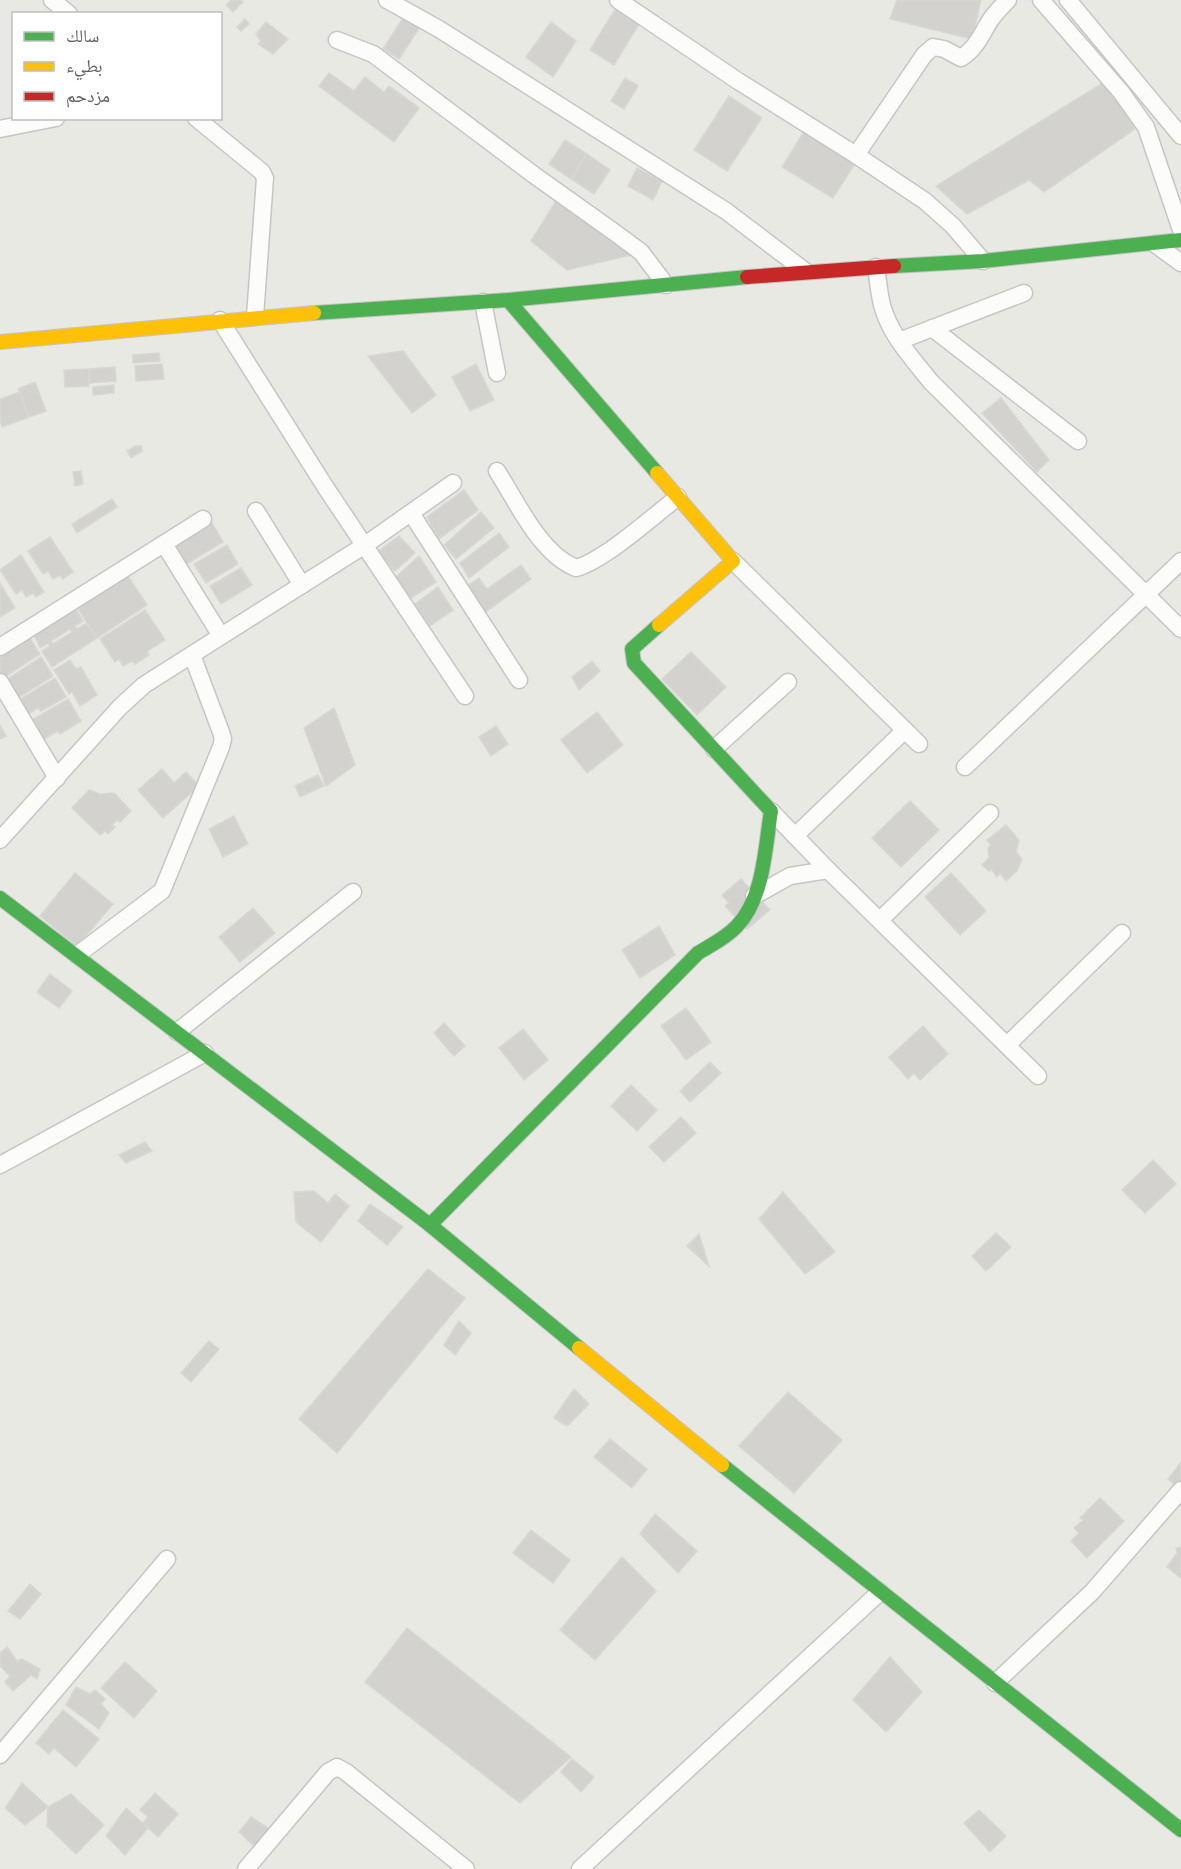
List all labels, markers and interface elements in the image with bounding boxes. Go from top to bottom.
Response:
legend [12,12,222,120]
text: سالك [66,25,99,47]
text: بطيء [66,55,103,81]
text: مزدحم [66,85,110,108]

